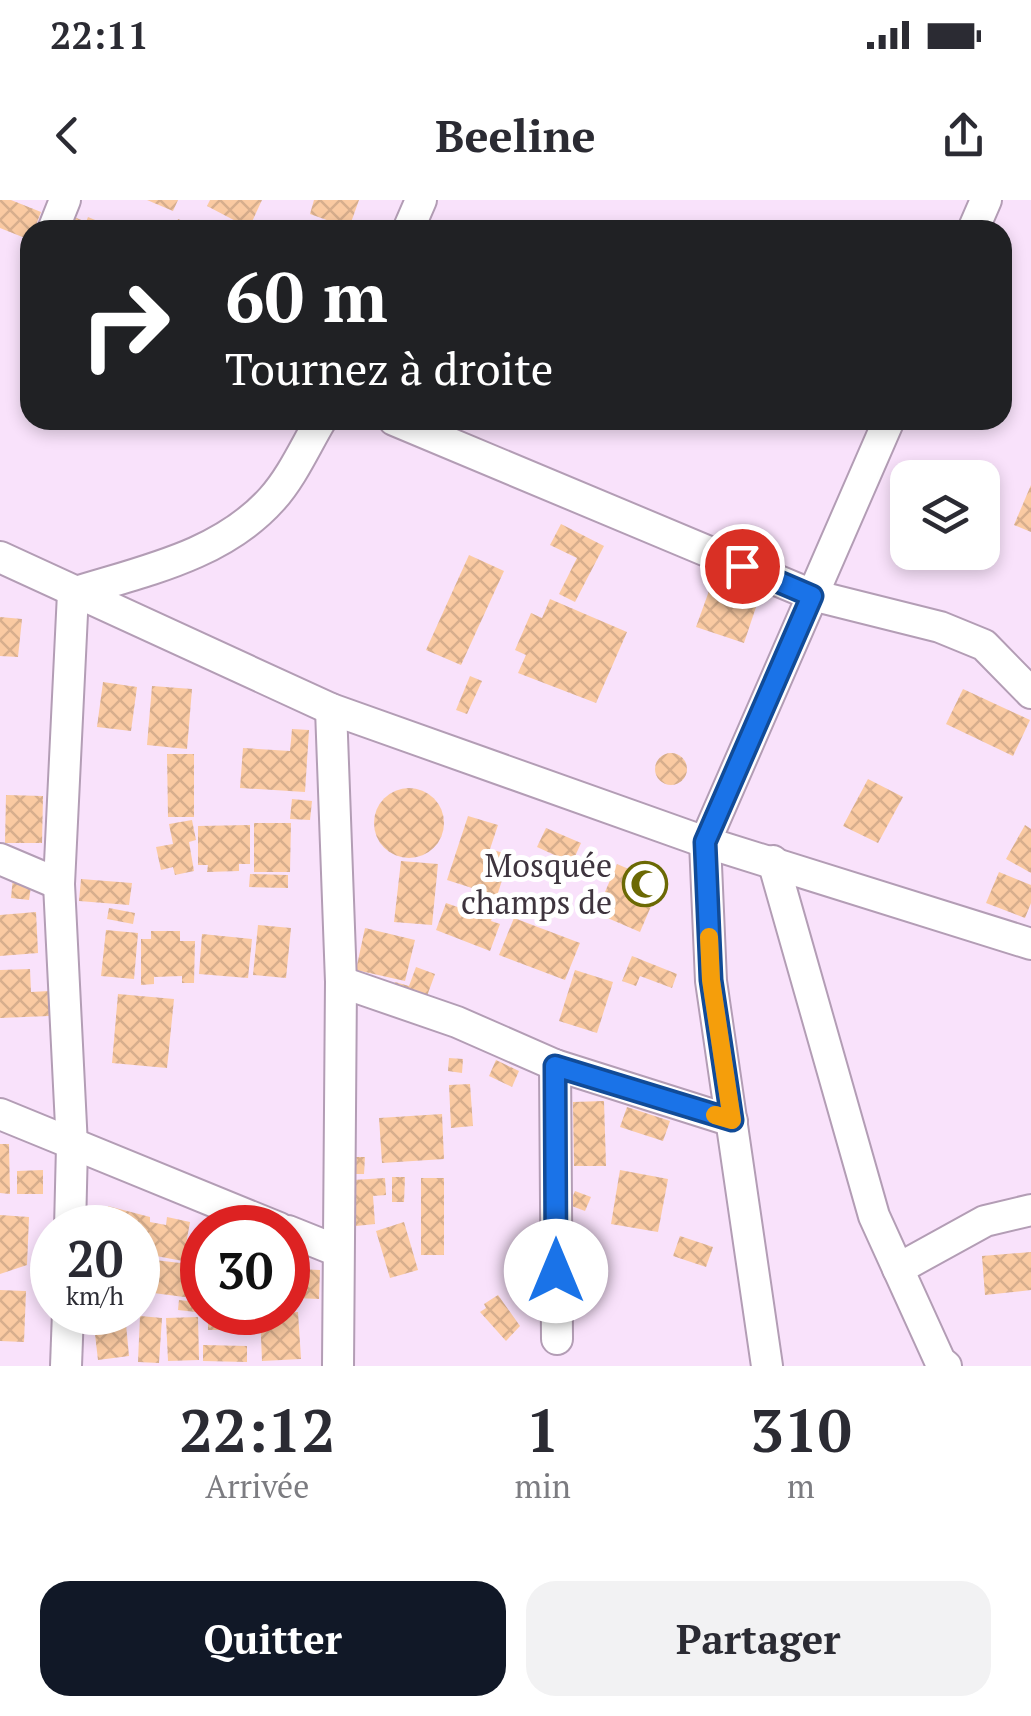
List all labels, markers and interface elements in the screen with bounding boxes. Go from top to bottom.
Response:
text: 22:11 [50,10,149,60]
text: Beeline [435,105,596,165]
icon: back [40,108,95,163]
icon: share [936,108,991,163]
text: 60 m [225,249,388,342]
icon: right [60,260,190,390]
text: Tournez à droite [225,338,553,398]
map controls [890,460,1000,570]
button: layers [890,460,1000,570]
pin [700,524,785,609]
icon: arrive [715,539,770,594]
place label: Mosquée champs de [461,844,612,923]
mosque icon: Mosquée champs de [622,861,668,907]
speed limit sign: 30 [180,1205,310,1335]
position arrow [504,1219,608,1323]
text: 20 [67,1225,123,1291]
text: km/h [66,1279,124,1312]
text: 22:12 [179,1390,335,1469]
text: 1 [526,1390,560,1469]
text: 310 [750,1390,852,1469]
text: Arrivée [205,1465,309,1507]
text: min [515,1465,571,1507]
text: m [787,1465,815,1507]
button: Quitter [40,1581,506,1696]
button: Partager [526,1581,991,1696]

